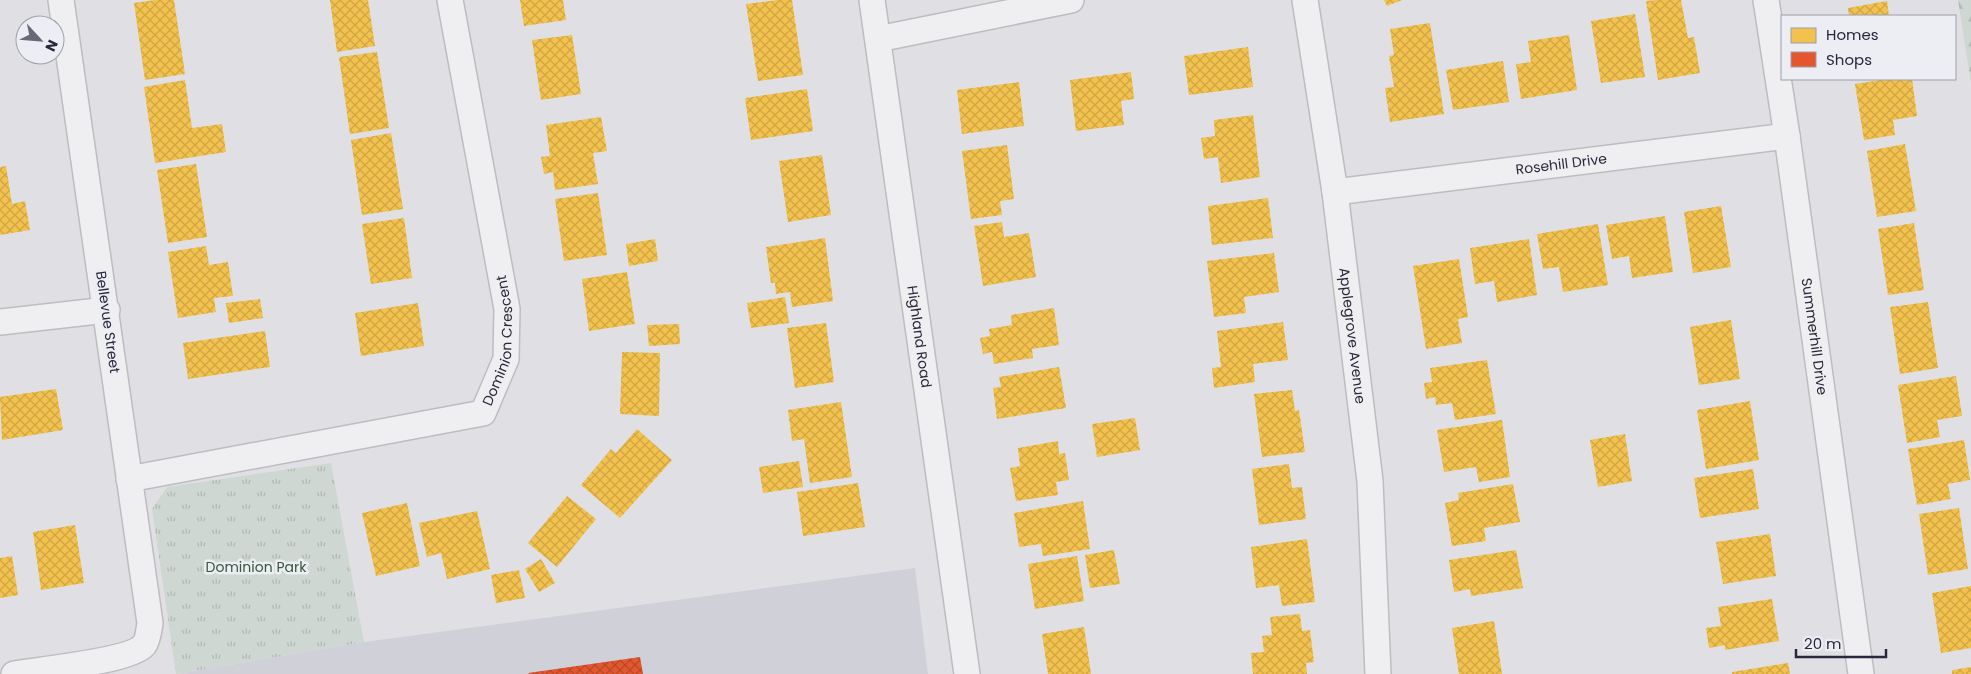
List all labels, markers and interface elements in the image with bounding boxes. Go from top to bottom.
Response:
north arrow [15,15,65,65]
legend [1781,15,1956,80]
text: Homes [1826,24,1879,45]
text: N [40,37,63,55]
text: Shops [1826,49,1872,70]
street label: Rosehill Drive [1515,148,1608,180]
street label: Applegrove Avenue [1334,266,1371,405]
street label: Bellevue Street [91,270,125,374]
street label: Dominion Crescent [477,273,517,409]
street label: Summerhill Drive [1797,277,1833,397]
street label: Highland Road [902,284,937,389]
park label: Dominion Park [206,557,307,577]
scale bar [1796,626,1886,658]
text: 20 m [1804,633,1842,654]

